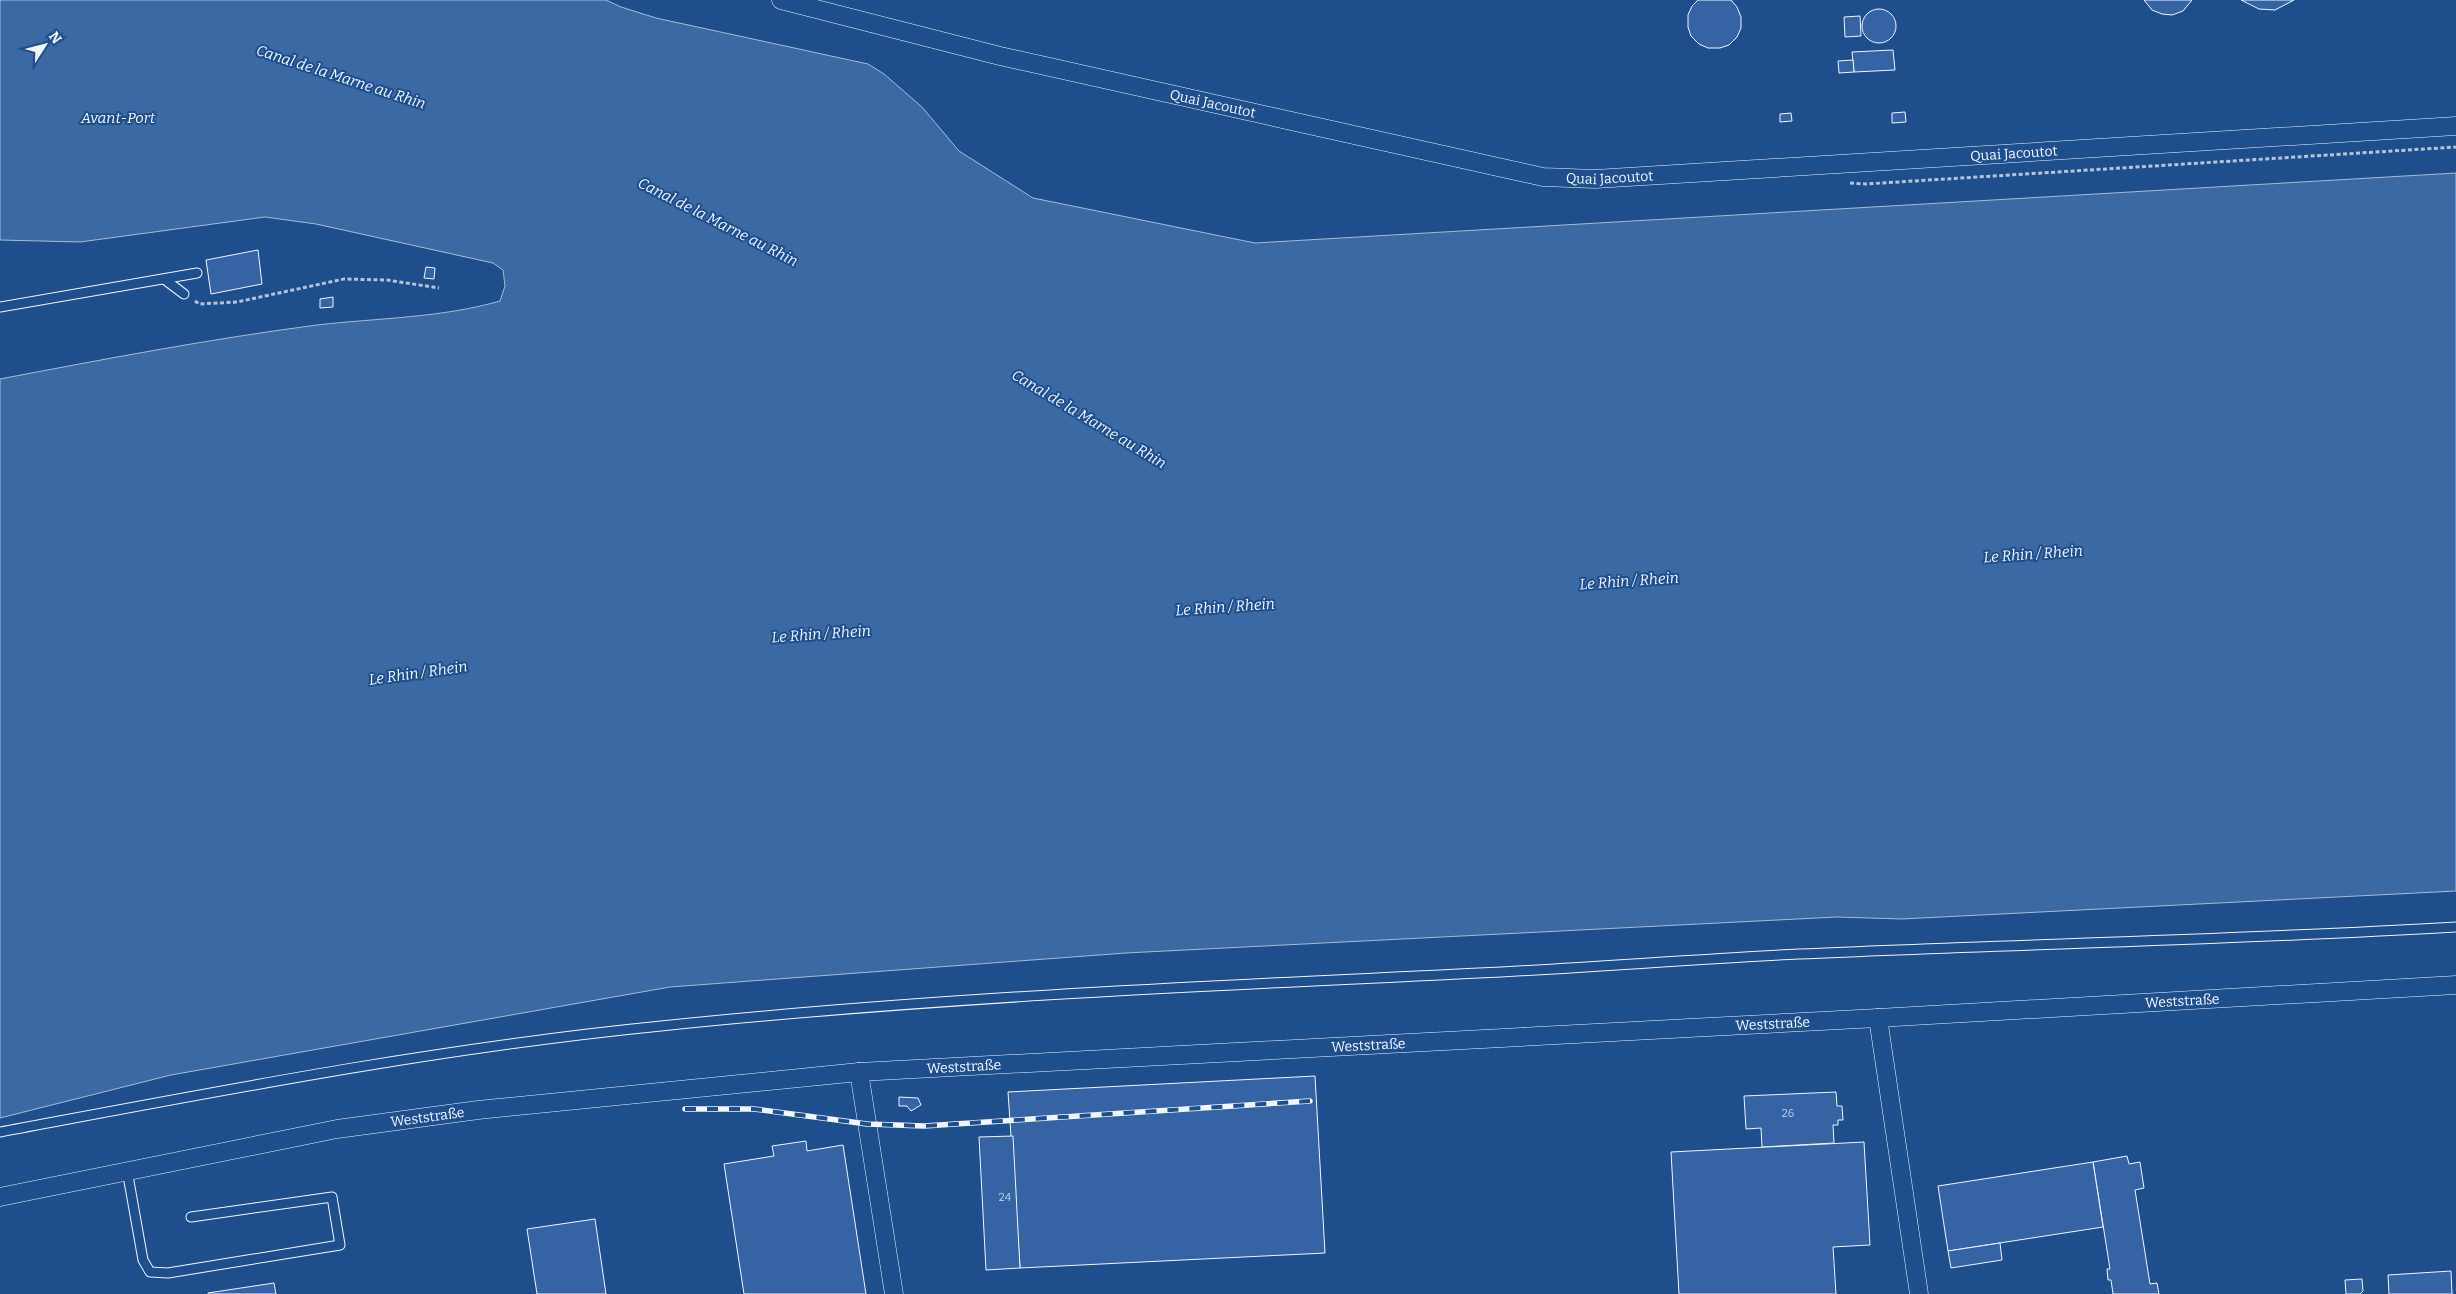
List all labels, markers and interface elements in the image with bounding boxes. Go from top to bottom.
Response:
north arrow [20,20,70,70]
text: N [45,28,65,47]
water label: Canal de la Marne au Rhin [254,41,428,113]
street label: Quai Jacoutot [1168,86,1257,121]
water label: Avant-Port [80,109,156,127]
street label: Quai Jacoutot [1970,142,2058,164]
street label: Quai Jacoutot [1566,167,1654,188]
water label: Canal de la Marne au Rhin [635,174,801,270]
water label: Canal de la Marne au Rhin [1008,366,1170,472]
water label: Le Rhin / Rhein [1983,542,2083,566]
water label: Le Rhin / Rhein [1579,569,1679,593]
water label: Le Rhin / Rhein [1175,595,1275,619]
water label: Le Rhin / Rhein [771,622,871,646]
water label: Le Rhin / Rhein [367,657,469,689]
street label: Weststraße [2144,990,2220,1011]
street label: Weststraße [1735,1013,1810,1034]
street label: Weststraße [1331,1035,1406,1055]
street label: Weststraße [926,1056,1002,1077]
street label: Weststraße [389,1103,465,1130]
house number: 26 [1782,1107,1794,1120]
house number: 24 [999,1191,1012,1204]

